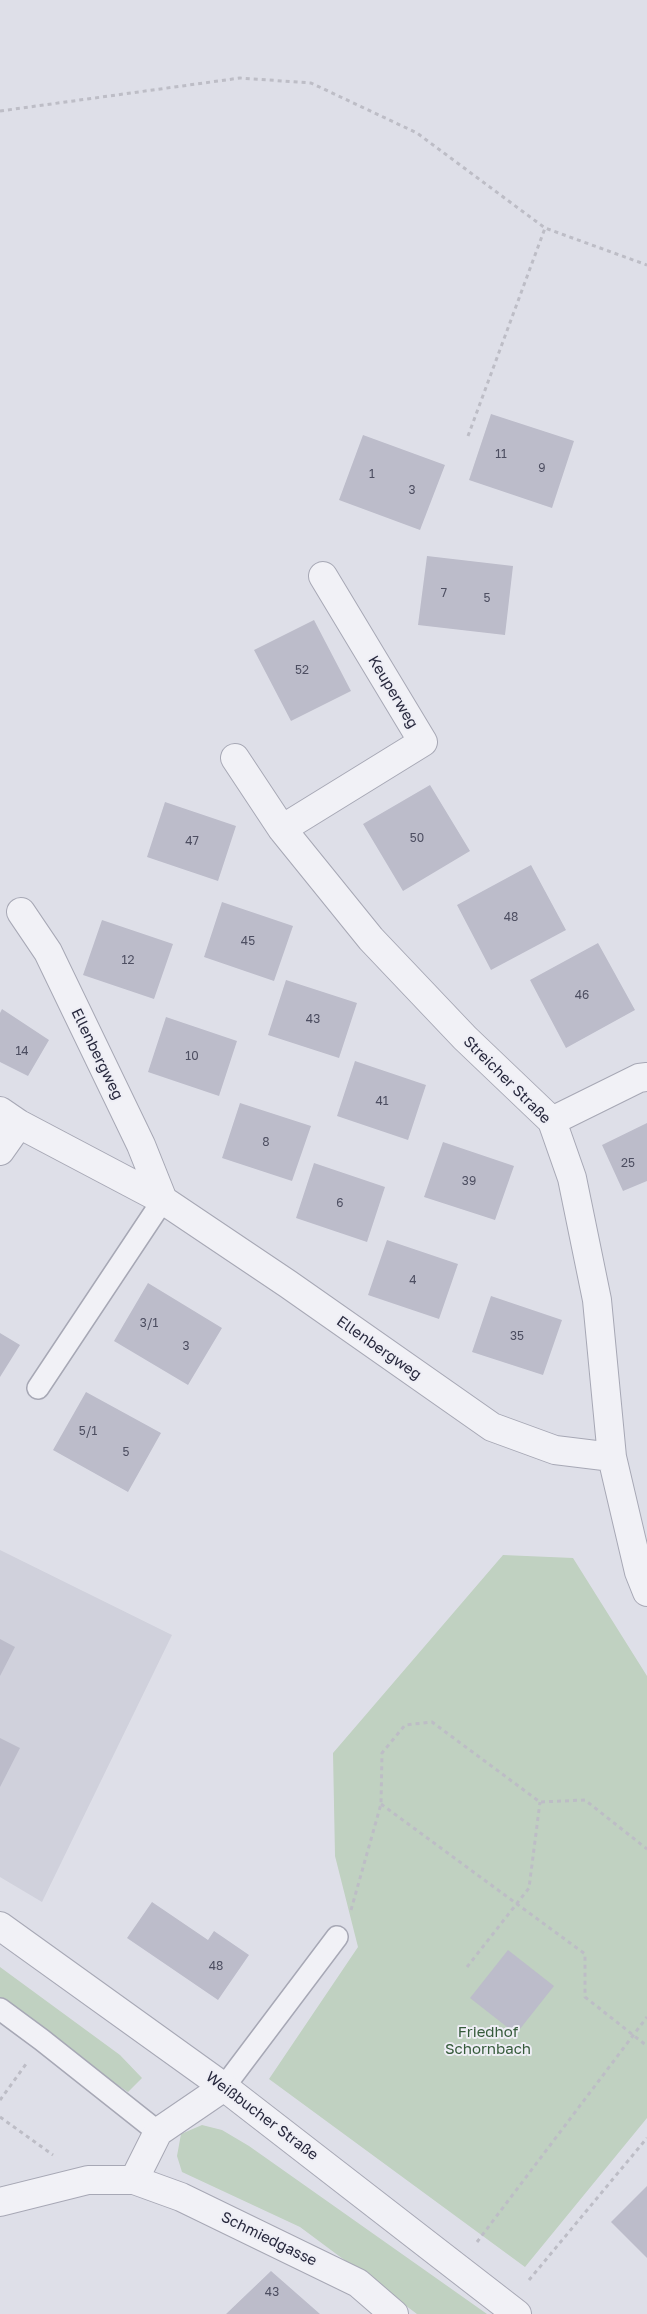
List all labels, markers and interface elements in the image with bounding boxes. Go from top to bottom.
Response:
house number: 11 [495,447,507,461]
house number: 9 [538,461,546,475]
house number: 1 [369,467,375,481]
house number: 3 [408,483,416,497]
house number: 7 [441,586,447,600]
house number: 5 [484,591,490,605]
street label: Keuperweg [364,652,422,732]
house number: 52 [295,663,309,677]
house number: 50 [410,831,424,845]
house number: 47 [185,834,199,848]
house number: 48 [504,910,518,924]
house number: 45 [241,934,255,948]
house number: 12 [122,953,134,967]
house number: 46 [575,988,589,1002]
street label: Ellenbergweg [67,1005,127,1103]
house number: 43 [306,1012,320,1026]
street label: Streicher Straße [460,1033,554,1127]
house number: 14 [15,1044,29,1058]
house number: 10 [185,1049,199,1063]
house number: 41 [375,1094,389,1108]
house number: 8 [262,1135,270,1149]
house number: 25 [621,1156,635,1170]
house number: 39 [462,1174,476,1188]
house number: 6 [336,1196,344,1210]
house number: 4 [409,1273,417,1287]
street label: Ellenbergweg [333,1312,425,1384]
house number: 3/1 [140,1316,158,1330]
house number: 35 [510,1329,524,1343]
house number: 3 [182,1339,190,1353]
house number: 5/1 [79,1424,97,1438]
house number: 5 [123,1445,129,1459]
house number: 48 [209,1959,223,1973]
park label: Friedhof Schornbach [445,2023,531,2058]
street label: Weißbucher Straße [202,2068,322,2164]
street label: Schmiedgasse [218,2208,320,2270]
house number: 43 [265,2285,279,2299]

